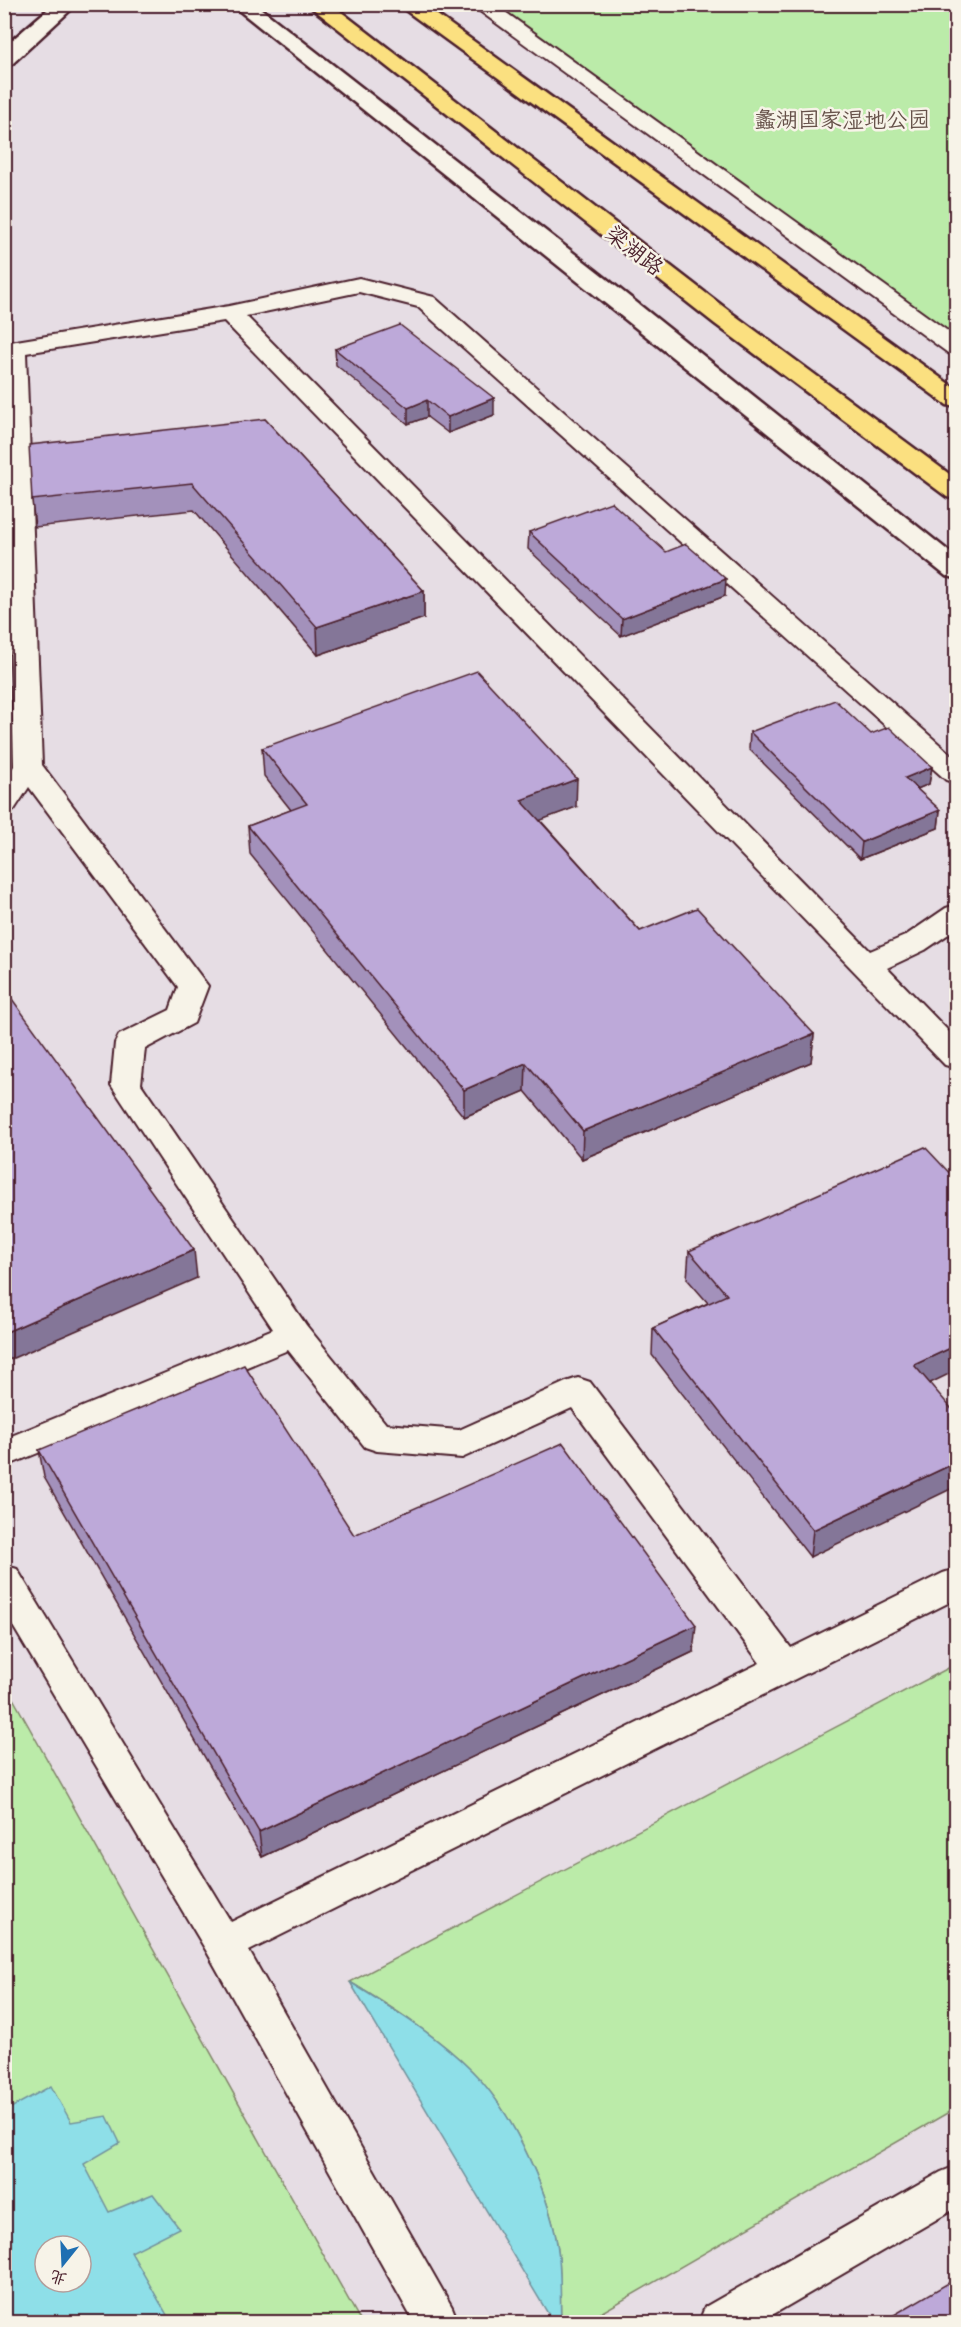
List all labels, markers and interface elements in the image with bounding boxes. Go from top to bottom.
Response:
park label: 蠡湖国家湿地公园 [754,106,930,134]
street label: 梁湖路 [600,219,669,282]
north arrow [33,2234,93,2294]
text: 北 [48,2265,69,2289]

